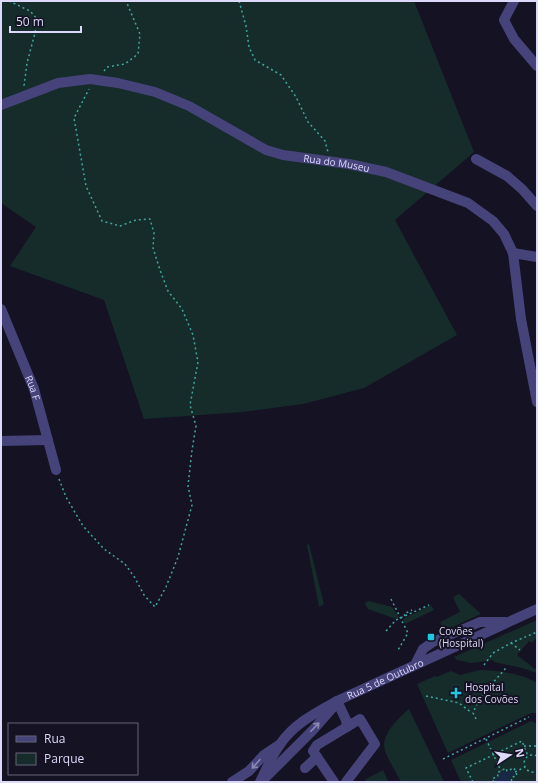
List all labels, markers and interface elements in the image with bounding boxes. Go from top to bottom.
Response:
scale bar [10,8,81,34]
text: 50 m [16,13,44,30]
street label: Rua do Museu [303,151,371,175]
street label: Rua F [22,373,44,402]
place label: Covões (Hospital) [439,624,483,650]
marker: Covões (Hospital) [426,632,436,642]
street label: Rua 5 de Outubro [344,655,426,703]
place label: Hospital dos Covões [465,680,518,706]
marker: Hospital dos Covões [450,687,462,699]
one-way arrow [310,722,320,732]
legend [8,723,138,775]
text: Rua [44,730,65,747]
north arrow [490,735,530,775]
text: N [512,747,529,759]
text: Parque [44,750,84,767]
one-way arrow [251,759,260,769]

